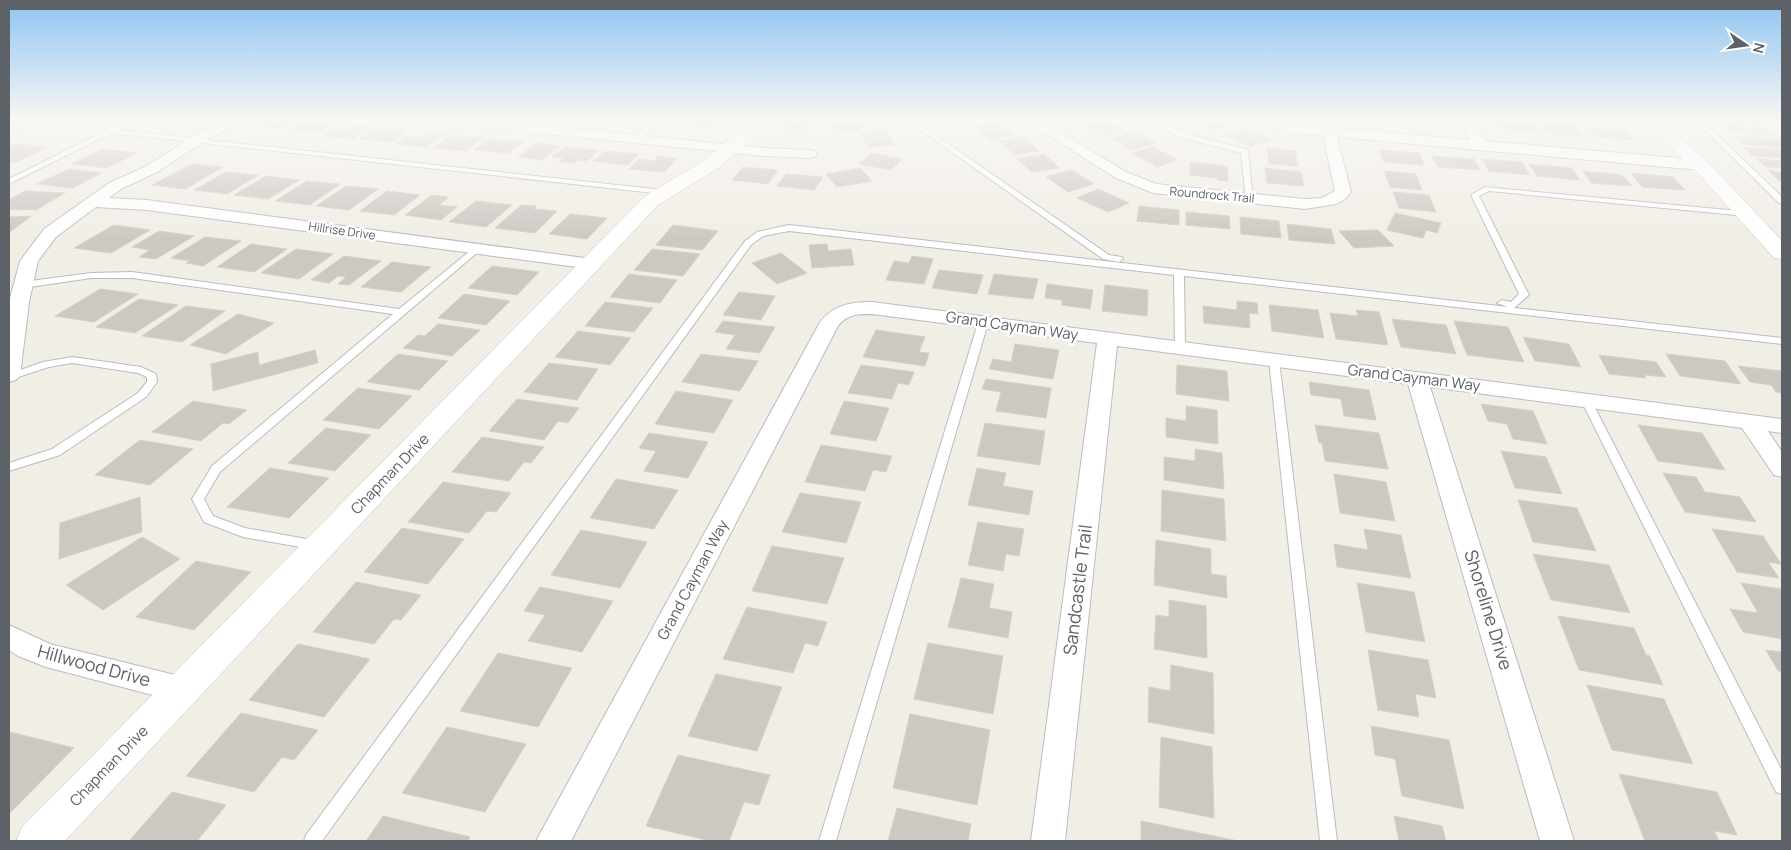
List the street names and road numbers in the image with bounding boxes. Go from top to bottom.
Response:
street label: Roundrock Trail [1169,182,1255,207]
street label: Hillrise Drive [307,217,377,244]
street label: Grand Cayman Way [945,306,1080,345]
street label: Grand Cayman Way [1347,359,1482,396]
street label: Chapman Drive [346,428,434,519]
street label: Grand Cayman Way [652,516,733,644]
street label: Sandcastle Trail [1057,523,1097,657]
street label: Shoreline Drive [1459,547,1519,673]
street label: Hillwood Drive [35,638,153,692]
street label: Chapman Drive [65,720,153,811]

